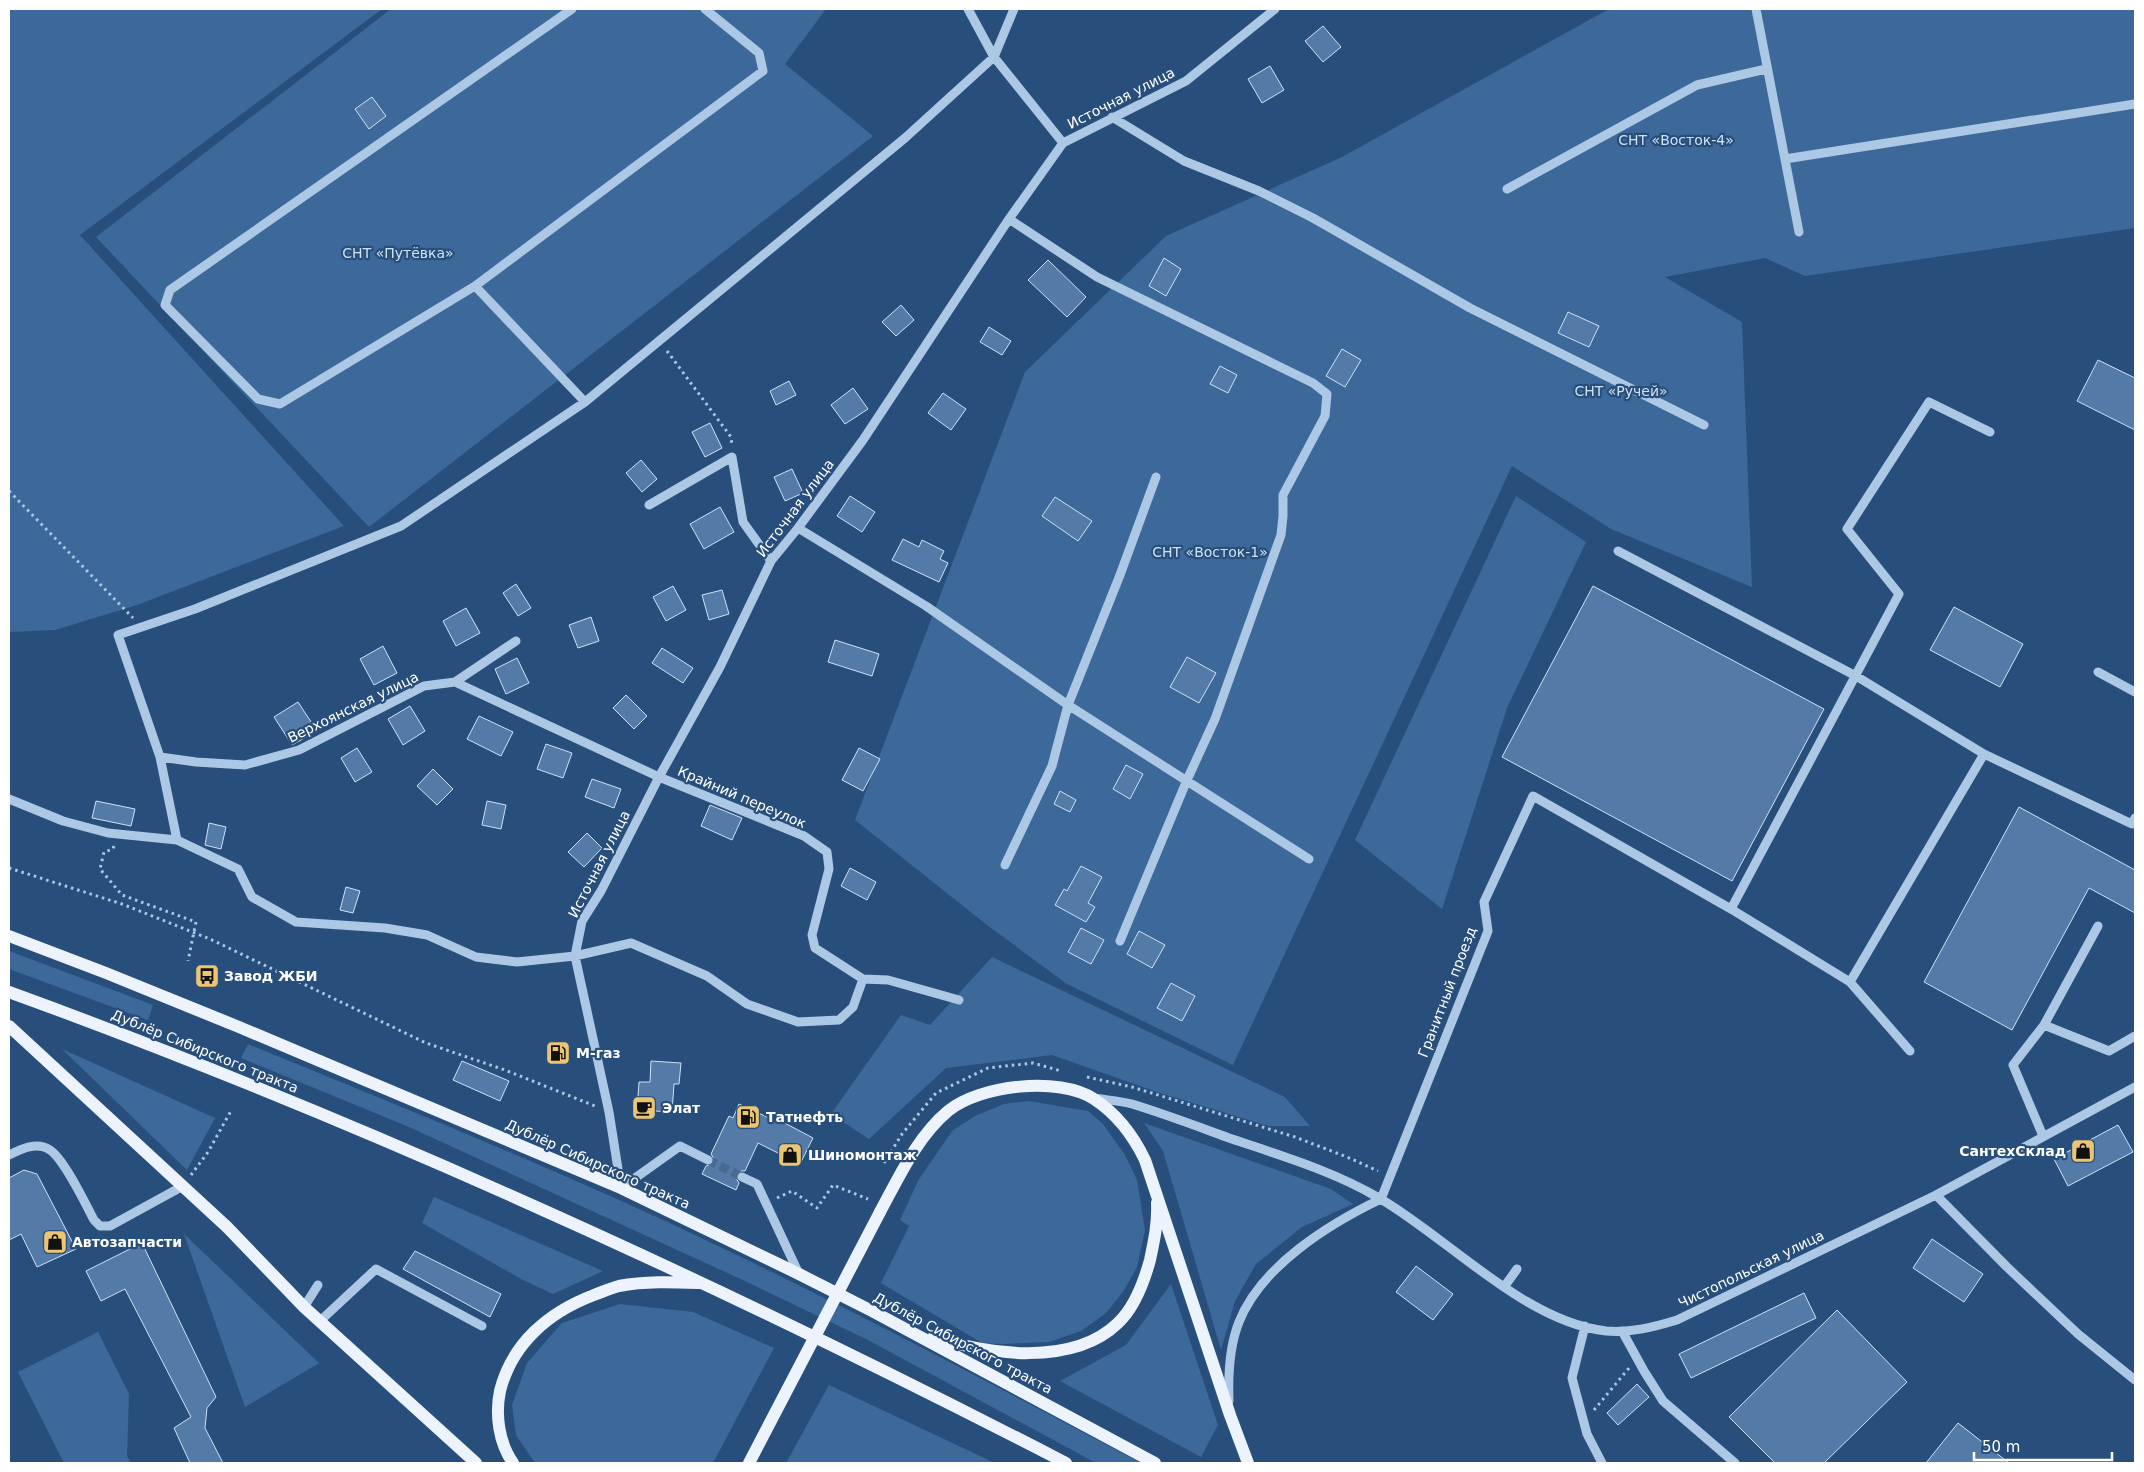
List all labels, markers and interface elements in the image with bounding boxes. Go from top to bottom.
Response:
street label: Источная улица [1065,64,1177,132]
park label: СНТ «Восток-4» [1618,132,1734,148]
park label: СНТ «Путёвка» [342,245,454,261]
park label: СНТ «Ручей» [1574,383,1668,399]
street label: Источная улица [753,456,837,560]
park label: СНТ «Восток-1» [1152,544,1268,560]
street label: Верхоянская улица [285,668,421,746]
street label: Крайний переулок [675,763,809,831]
street label: Источная улица [565,808,633,920]
street label: Гранитный проезд [1415,924,1479,1060]
bus stop icon: Завод ЖБИ [194,963,220,989]
place label: Завод ЖБИ [224,968,318,984]
street label: Дублёр Сибирского тракта [109,1006,301,1096]
fuel station icon: М-газ [545,1040,571,1066]
place label: М-газ [576,1045,621,1061]
cafe icon: Элат [631,1095,657,1121]
place label: Элат [662,1100,701,1116]
fuel station icon: Татнефть [735,1104,761,1130]
place label: Татнефть [766,1109,843,1125]
street label: Дублёр Сибирского тракта [503,1116,693,1212]
shop icon: СантехСклад [2070,1138,2096,1164]
shop icon: Шиномонтаж [777,1142,803,1168]
place label: СантехСклад [1959,1143,2066,1159]
place label: Шиномонтаж [808,1147,917,1163]
street label: Чистопольская улица [1676,1227,1826,1311]
shop icon: Автозапчасти [42,1229,68,1255]
place label: Автозапчасти [72,1234,182,1250]
street label: Дублёр Сибирского тракта [871,1289,1055,1397]
scale bar [1974,1430,2112,1462]
text: 50 m [1982,1438,2020,1456]

